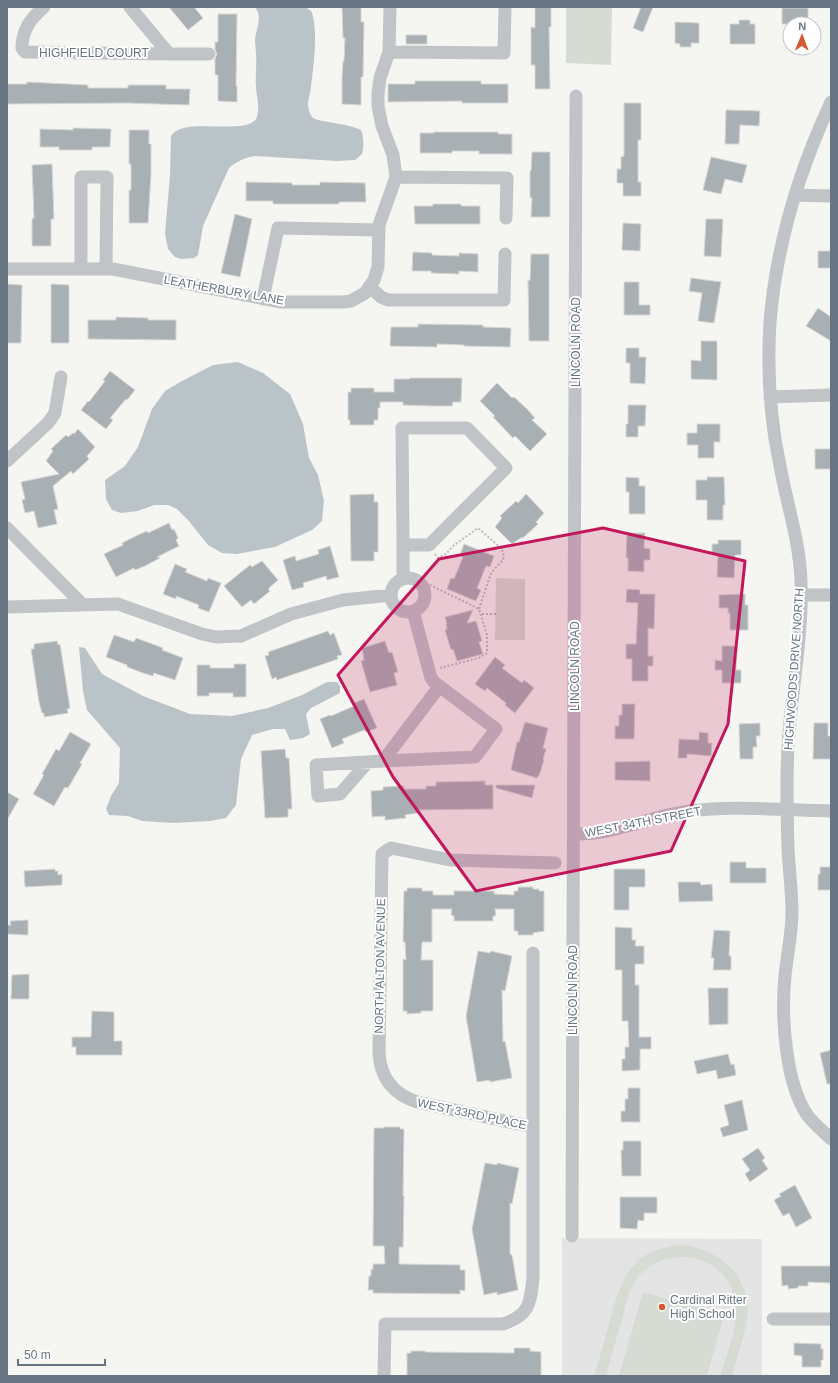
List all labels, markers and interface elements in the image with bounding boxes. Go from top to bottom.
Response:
north arrow [782,16,822,56]
text: N [798,20,806,32]
street label: HIGHFIELD COURT [39,46,150,60]
street label: LEATHERBURY LANE [163,273,285,307]
street label: LINCOLN ROAD [569,297,583,387]
street label: HIGHWOODS DRIVE NORTH [781,587,807,751]
street label: LINCOLN ROAD [568,621,582,711]
street label: WEST 34TH STREET [584,804,703,840]
street label: NORTH ALTON AVENUE [372,898,388,1034]
street label: LINCOLN ROAD [566,945,580,1035]
street label: WEST 33RD PLACE [416,1096,528,1132]
place label: Cardinal Ritter High School [670,1293,747,1321]
marker: Cardinal Ritter High School [657,1302,667,1312]
scale bar [18,1341,105,1367]
text: 50 m [24,1348,51,1362]

